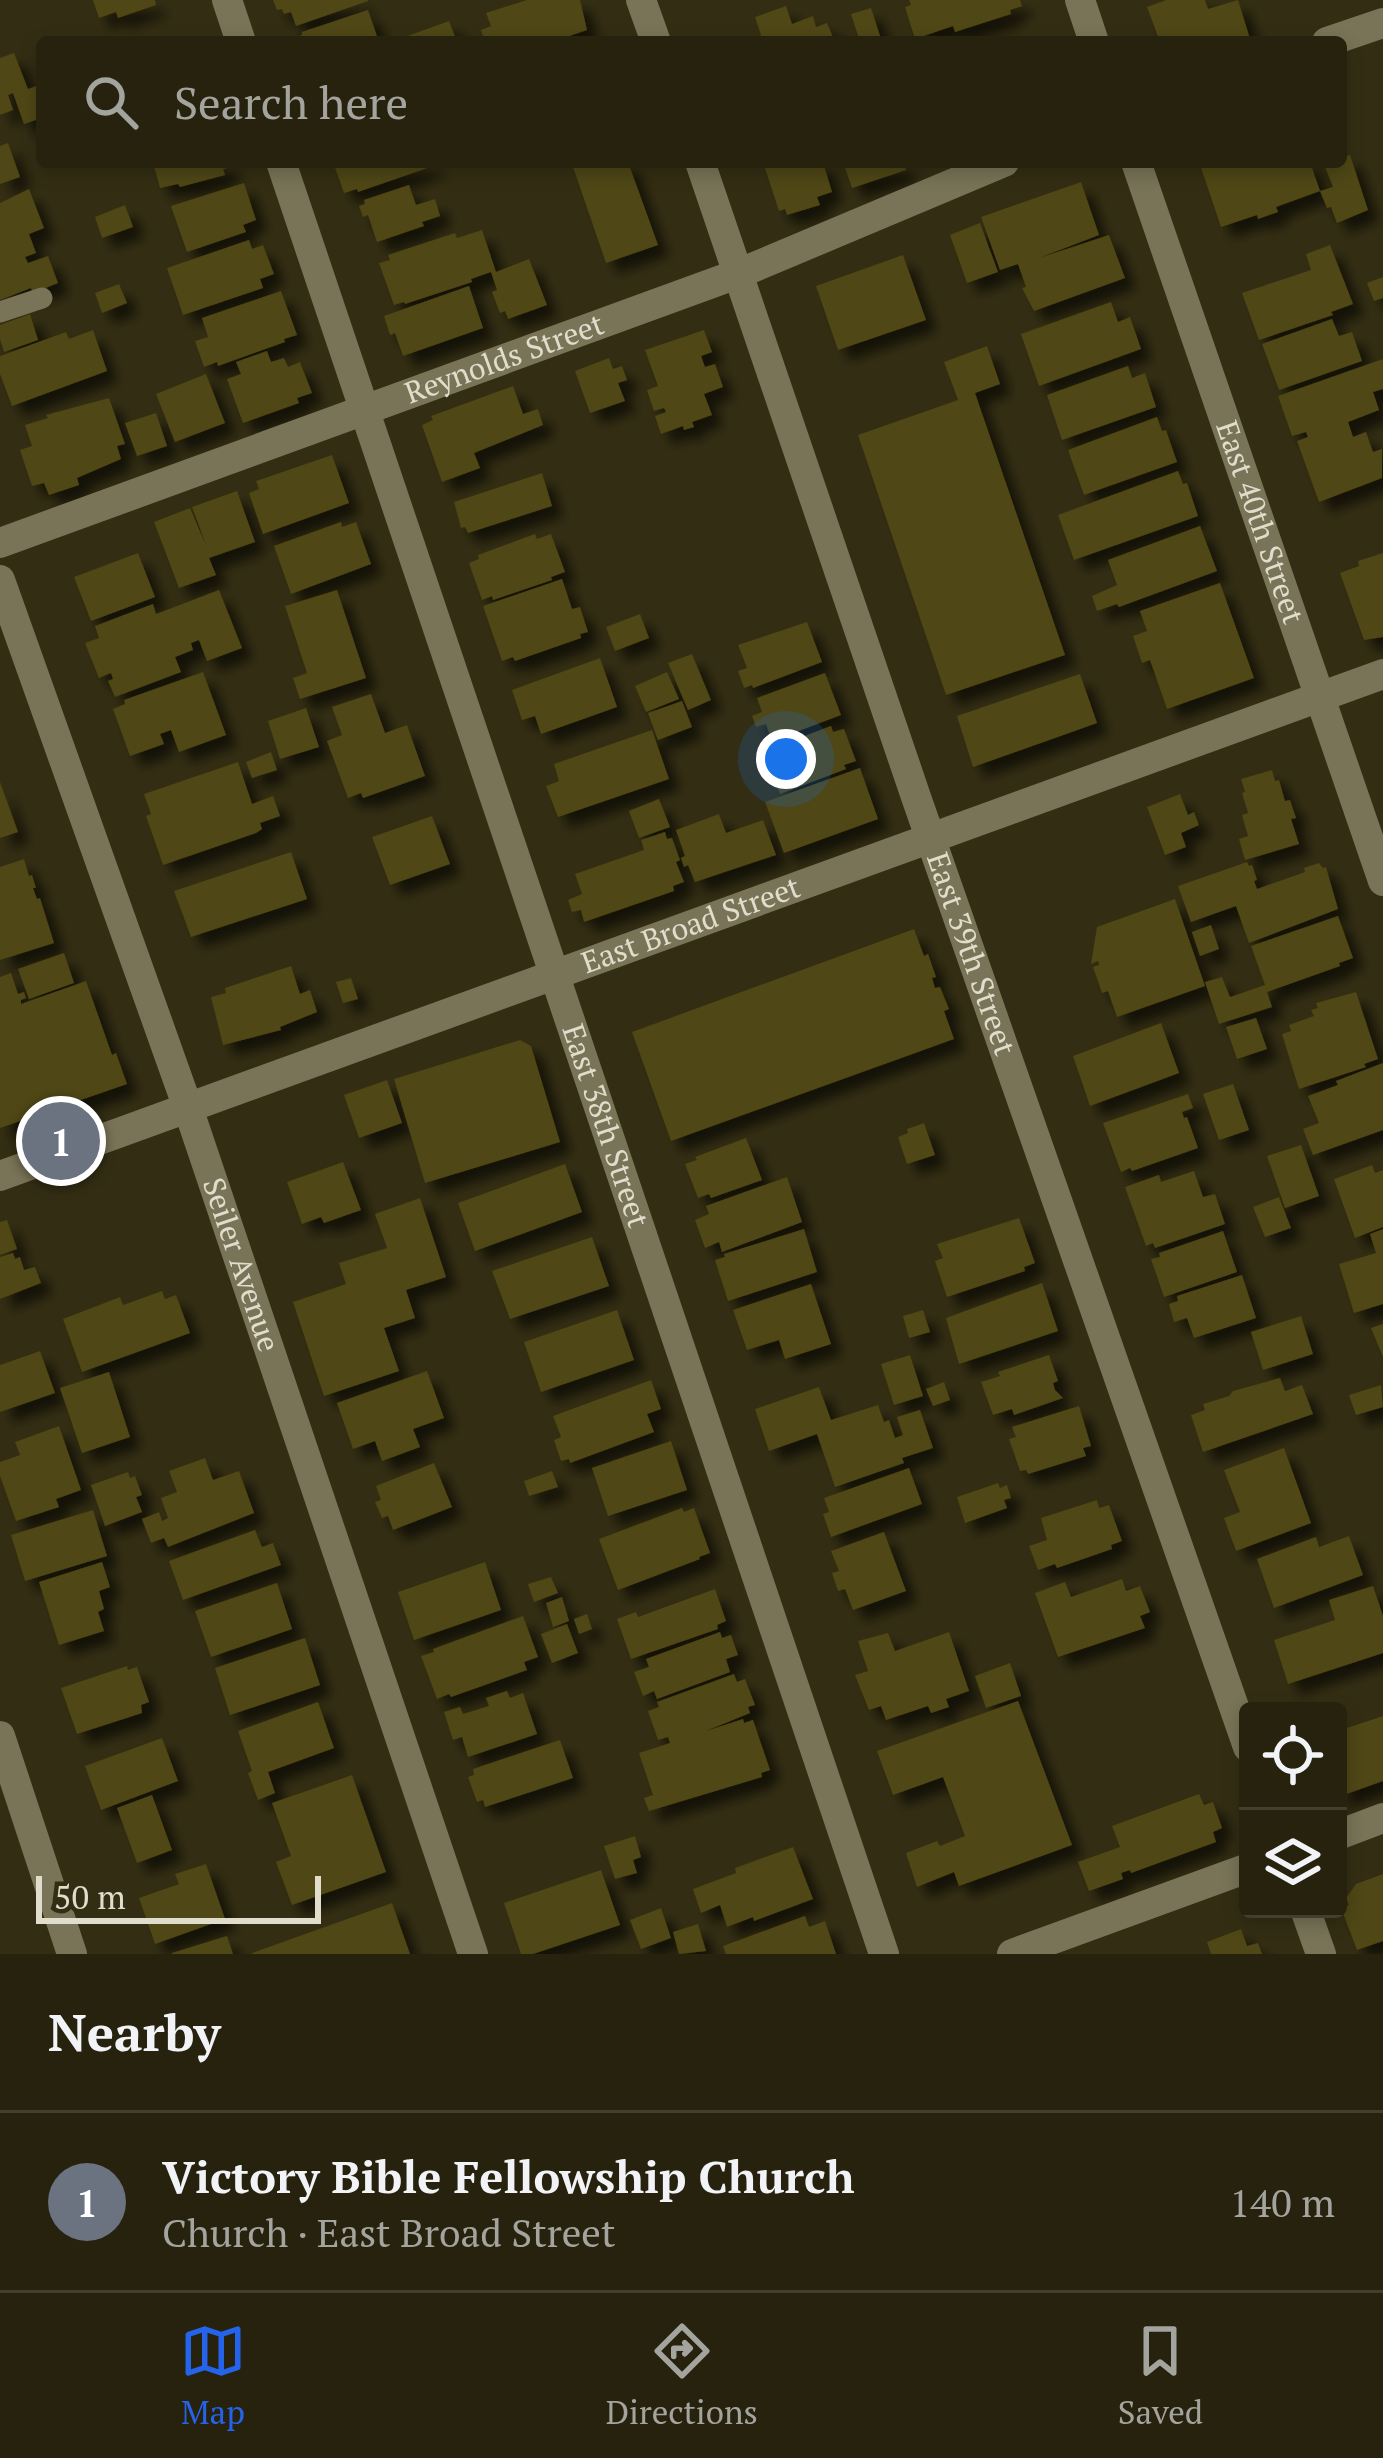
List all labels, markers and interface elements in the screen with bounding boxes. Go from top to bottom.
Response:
search box [36,36,1347,168]
icon: search [78,69,144,135]
text: Search here [174,72,408,132]
street label: Reynolds Street [399,303,609,413]
street label: East 40th Street [1207,415,1314,629]
your location [756,729,816,789]
street label: East 39th Street [918,847,1026,1060]
street label: East Broad Street [576,866,805,982]
street label: East 38th Street [553,1019,659,1233]
pin: 1 [22,1096,100,1186]
street label: Seiler Avenue [194,1172,290,1357]
map controls [1239,1702,1347,1918]
button: locate [1239,1702,1347,1810]
button: layers [1239,1810,1347,1918]
scale bar [36,1870,321,1923]
text: 50 m [54,1875,126,1918]
text: Nearby [48,1998,221,2066]
text: Victory Bible Fellowship Church [162,2146,855,2206]
text: 1 [76,2176,98,2228]
text: 140 m [1230,2176,1335,2228]
text: Church · East Broad Street [162,2206,615,2258]
tab: Map [180,2318,246,2433]
tab: Directions [606,2318,758,2433]
tab: Saved [1118,2318,1203,2433]

